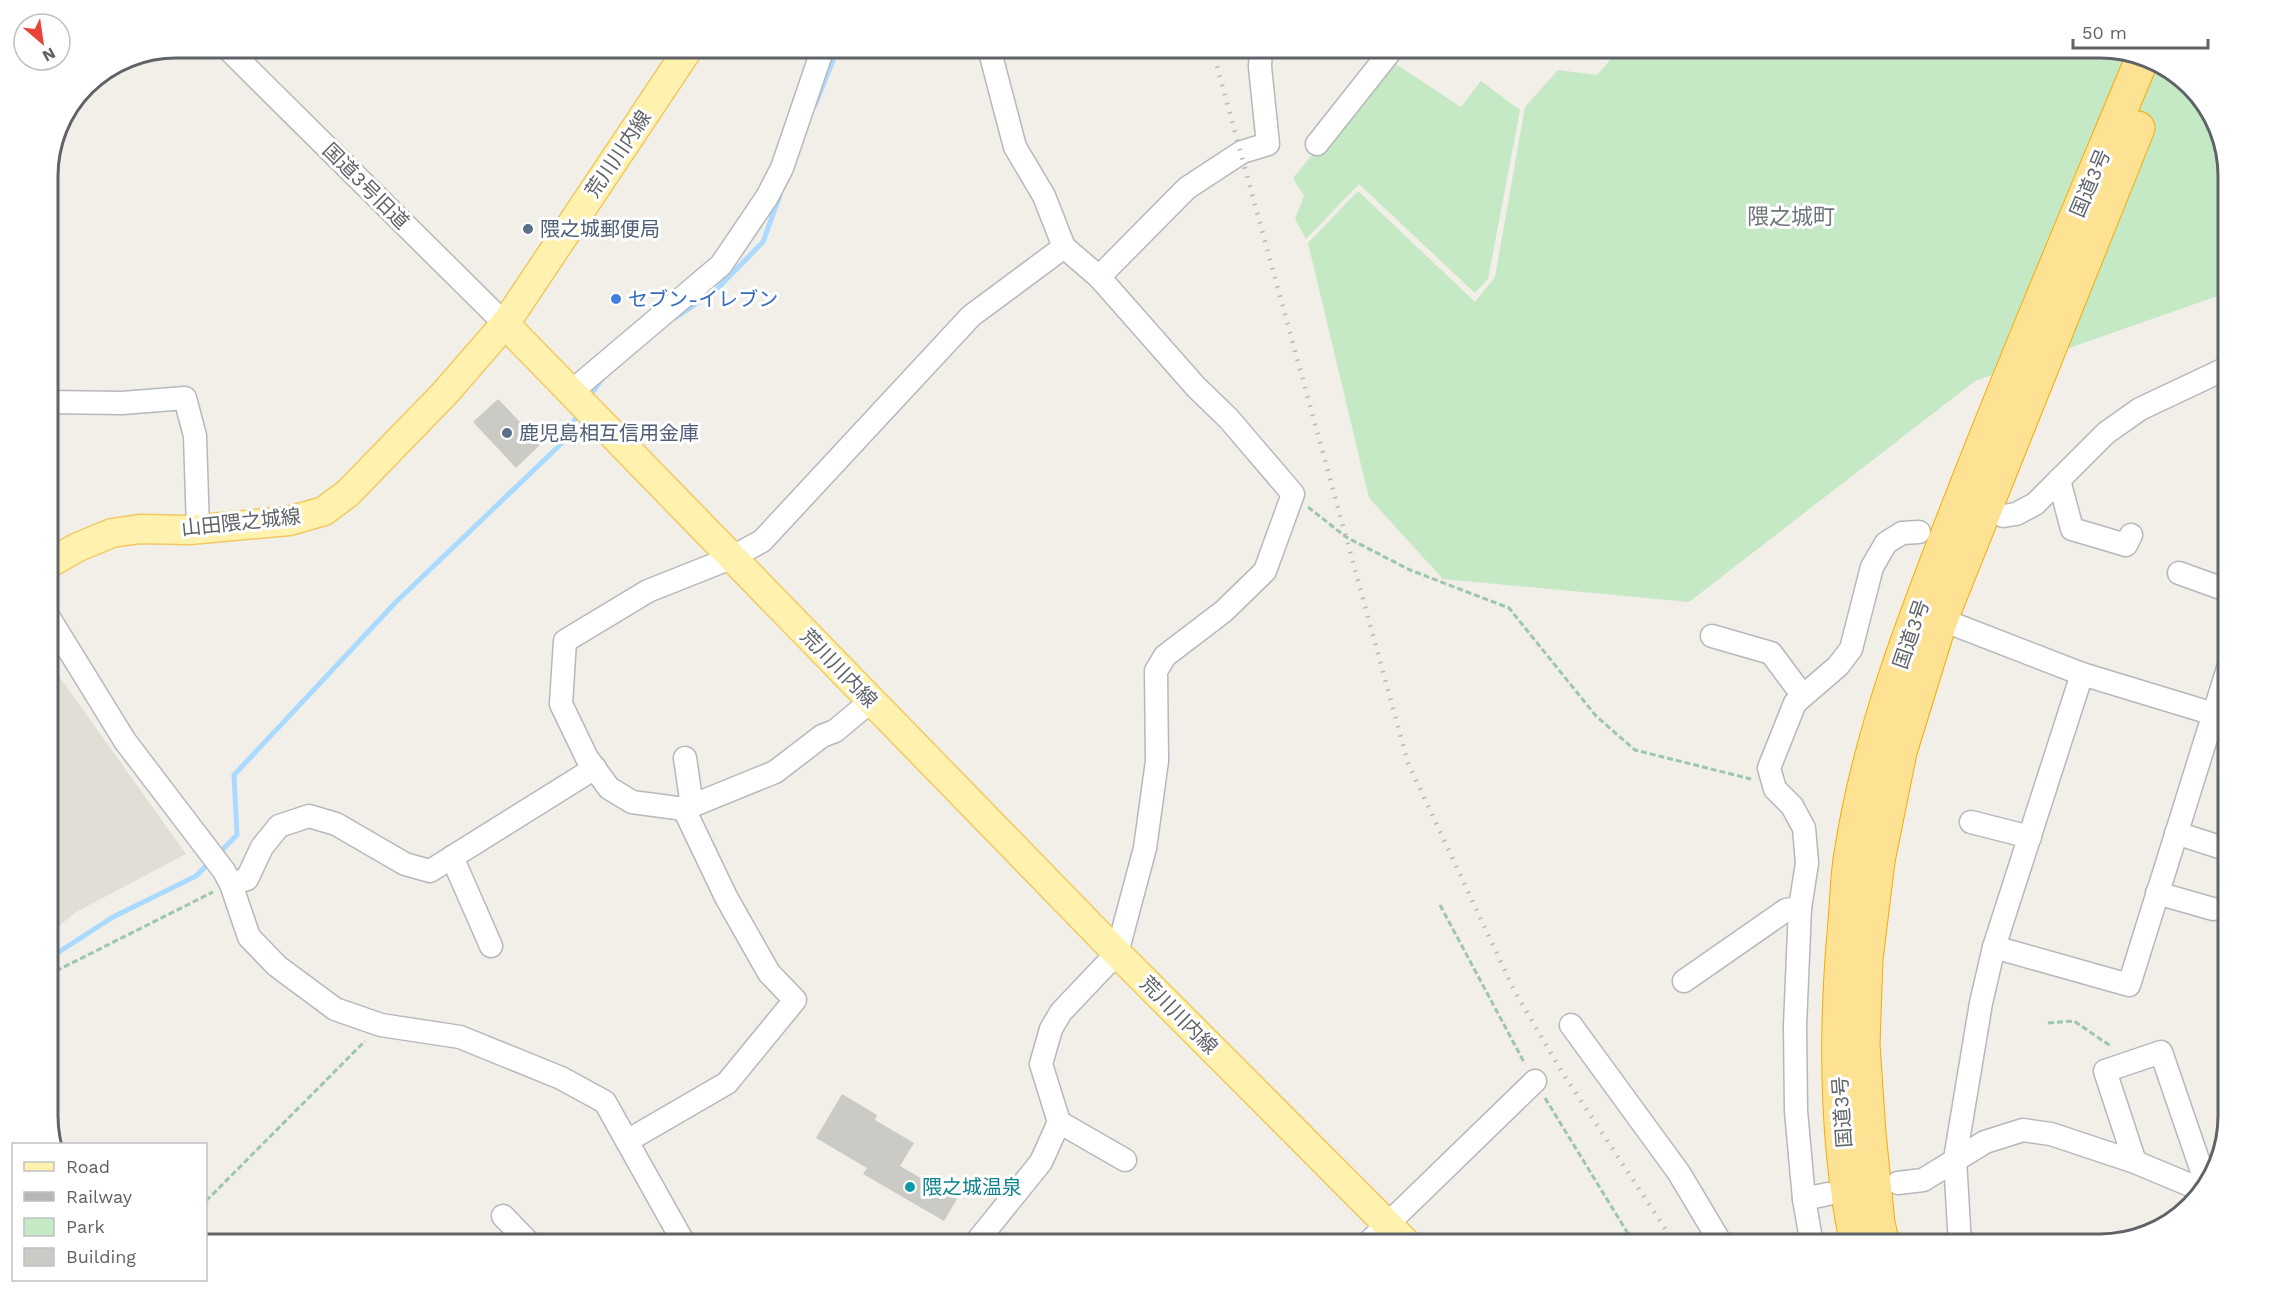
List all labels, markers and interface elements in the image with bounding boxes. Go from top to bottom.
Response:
north arrow [12,12,72,72]
scale bar [2073,12,2208,50]
text: 50 m [2082,22,2127,43]
text: N [39,43,59,66]
street label: 荒川川内線 [580,106,656,202]
street label: 国道3号旧道 [318,138,414,234]
street label: 国道3号 [2065,145,2115,221]
district label: 隈之城町 [1747,204,1835,229]
place label: 隈之城郵便局 [540,217,660,241]
marker: 隈之城郵便局 [521,222,535,236]
place label: セブン-イレブン [628,287,778,311]
marker: セブン-イレブン [609,292,623,306]
place label: 鹿児島相互信用金庫 [519,421,699,445]
marker: 鹿児島相互信用金庫 [500,426,514,440]
street label: 山田隈之城線 [180,504,302,540]
street label: 国道3号 [1888,596,1934,672]
street label: 荒川川内線 [796,624,882,712]
street label: 荒川川内線 [1135,971,1223,1059]
street label: 国道3号 [1828,1075,1856,1149]
legend [12,1143,207,1281]
text: Road [66,1156,110,1177]
place label: 隈之城温泉 [922,1175,1022,1199]
marker: 隈之城温泉 [903,1180,917,1194]
text: Railway [66,1186,133,1207]
text: Park [66,1216,105,1237]
text: Building [66,1246,136,1267]

